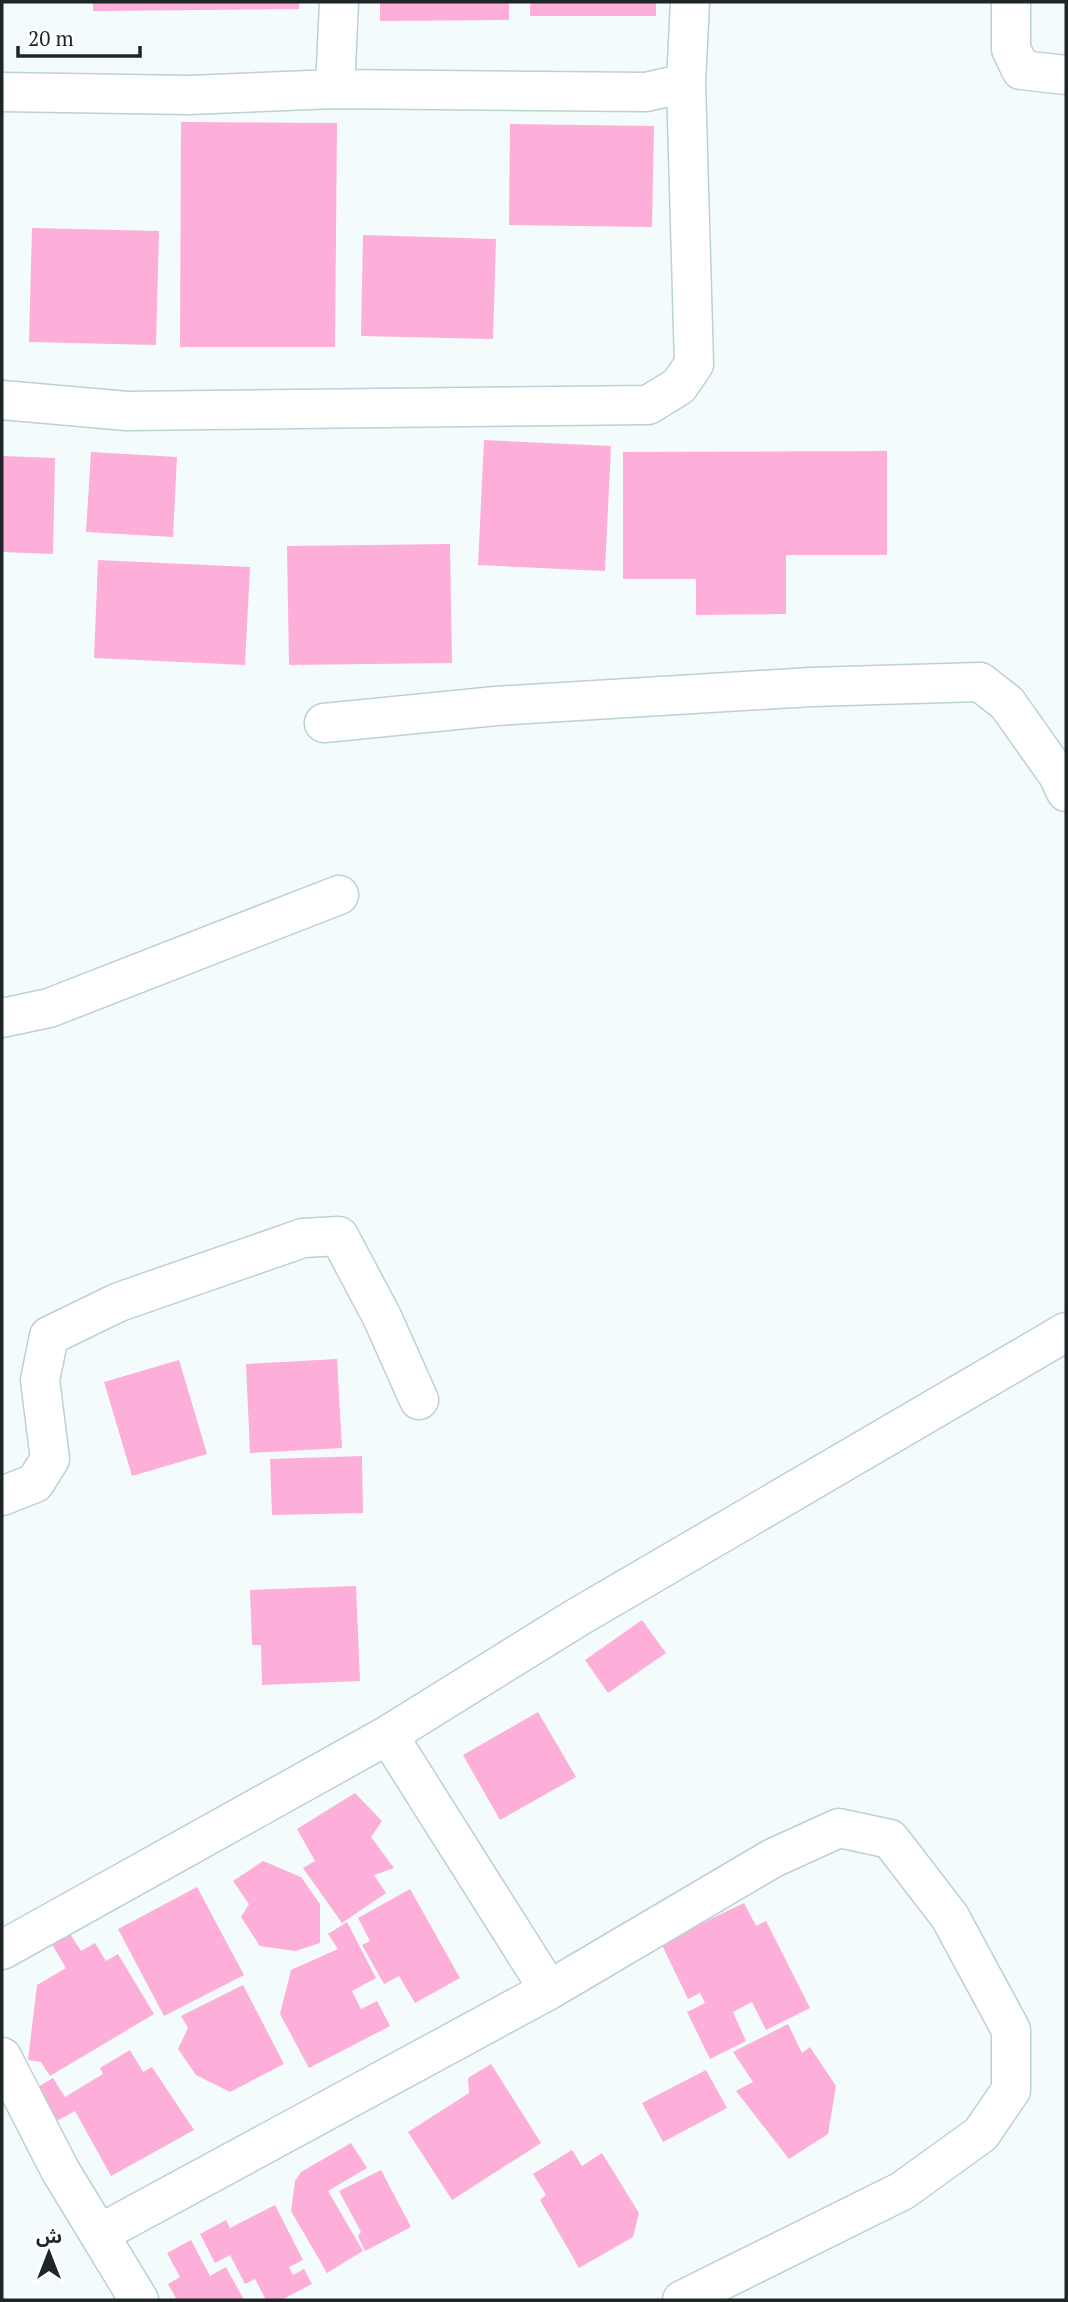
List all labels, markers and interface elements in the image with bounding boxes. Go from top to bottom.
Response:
scale bar [18,14,140,58]
text: 20 m [28,24,74,52]
north arrow [14,2218,84,2288]
text: ش [36,2223,62,2248]

